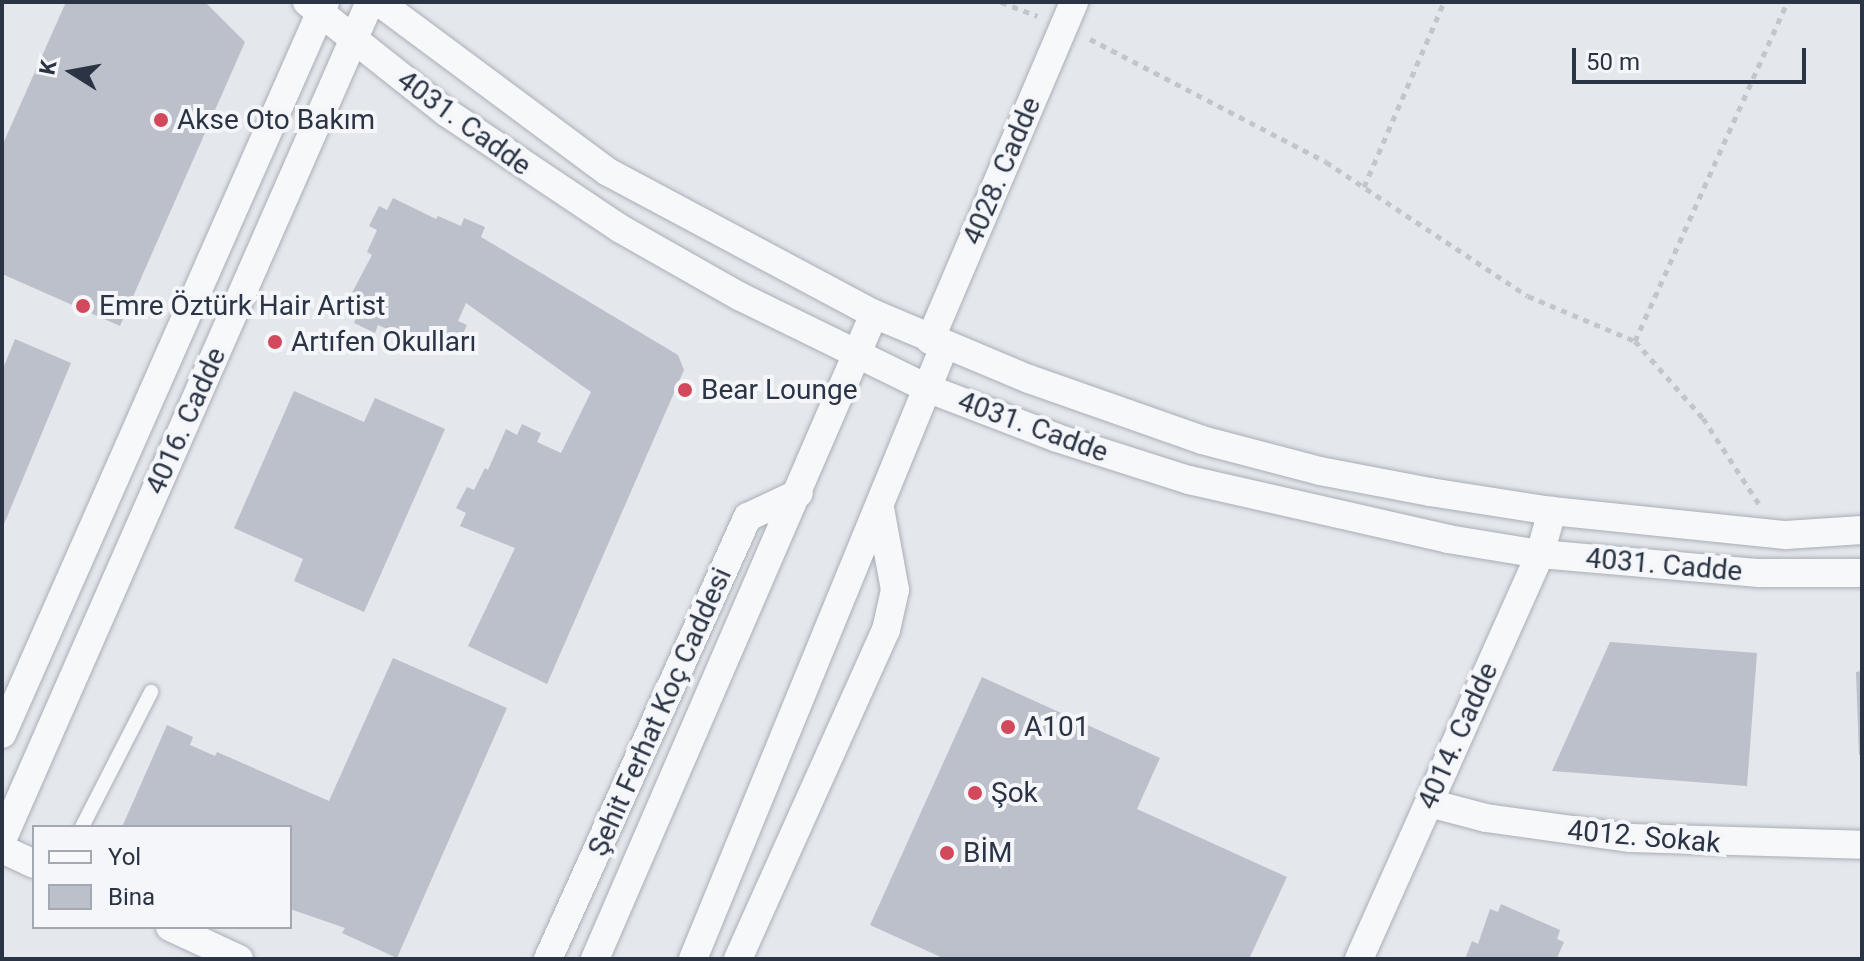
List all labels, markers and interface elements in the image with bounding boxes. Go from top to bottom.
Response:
north arrow [32,32,112,112]
scale bar [1576,32,1810,82]
text: 50 m [1586,48,1640,76]
text: K [34,58,62,77]
street label: 4031. Cadde [391,63,537,183]
street label: 4028. Cadde [956,92,1048,250]
place label: Akse Oto Bakım [177,103,375,137]
marker: Akse Oto Bakım [152,111,170,129]
place label: Emre Öztürk Hair Artist [99,289,385,323]
marker: Emre Öztürk Hair Artist [74,297,92,315]
place label: Artıfen Okulları [291,325,476,359]
marker: Artıfen Okulları [266,333,284,351]
street label: 4016. Cadde [139,342,233,500]
place label: Bear Lounge [701,373,857,407]
marker: Bear Lounge [676,381,694,399]
street label: 4031. Cadde [953,384,1113,470]
street label: 4031. Cadde [1584,541,1744,589]
street label: Şehit Ferhat Koç Caddesi [581,563,739,861]
street label: 4014. Cadde [1411,657,1505,815]
place label: A101 [1024,710,1089,744]
marker: A101 [999,718,1017,736]
place label: Şok [991,776,1038,810]
marker: Şok [966,784,984,802]
street label: 4012. Sokak [1566,814,1722,860]
legend [32,825,292,929]
place label: BİM [963,836,1013,870]
text: Yol [108,843,141,871]
marker: BİM [938,844,956,862]
text: Bina [108,883,155,911]

